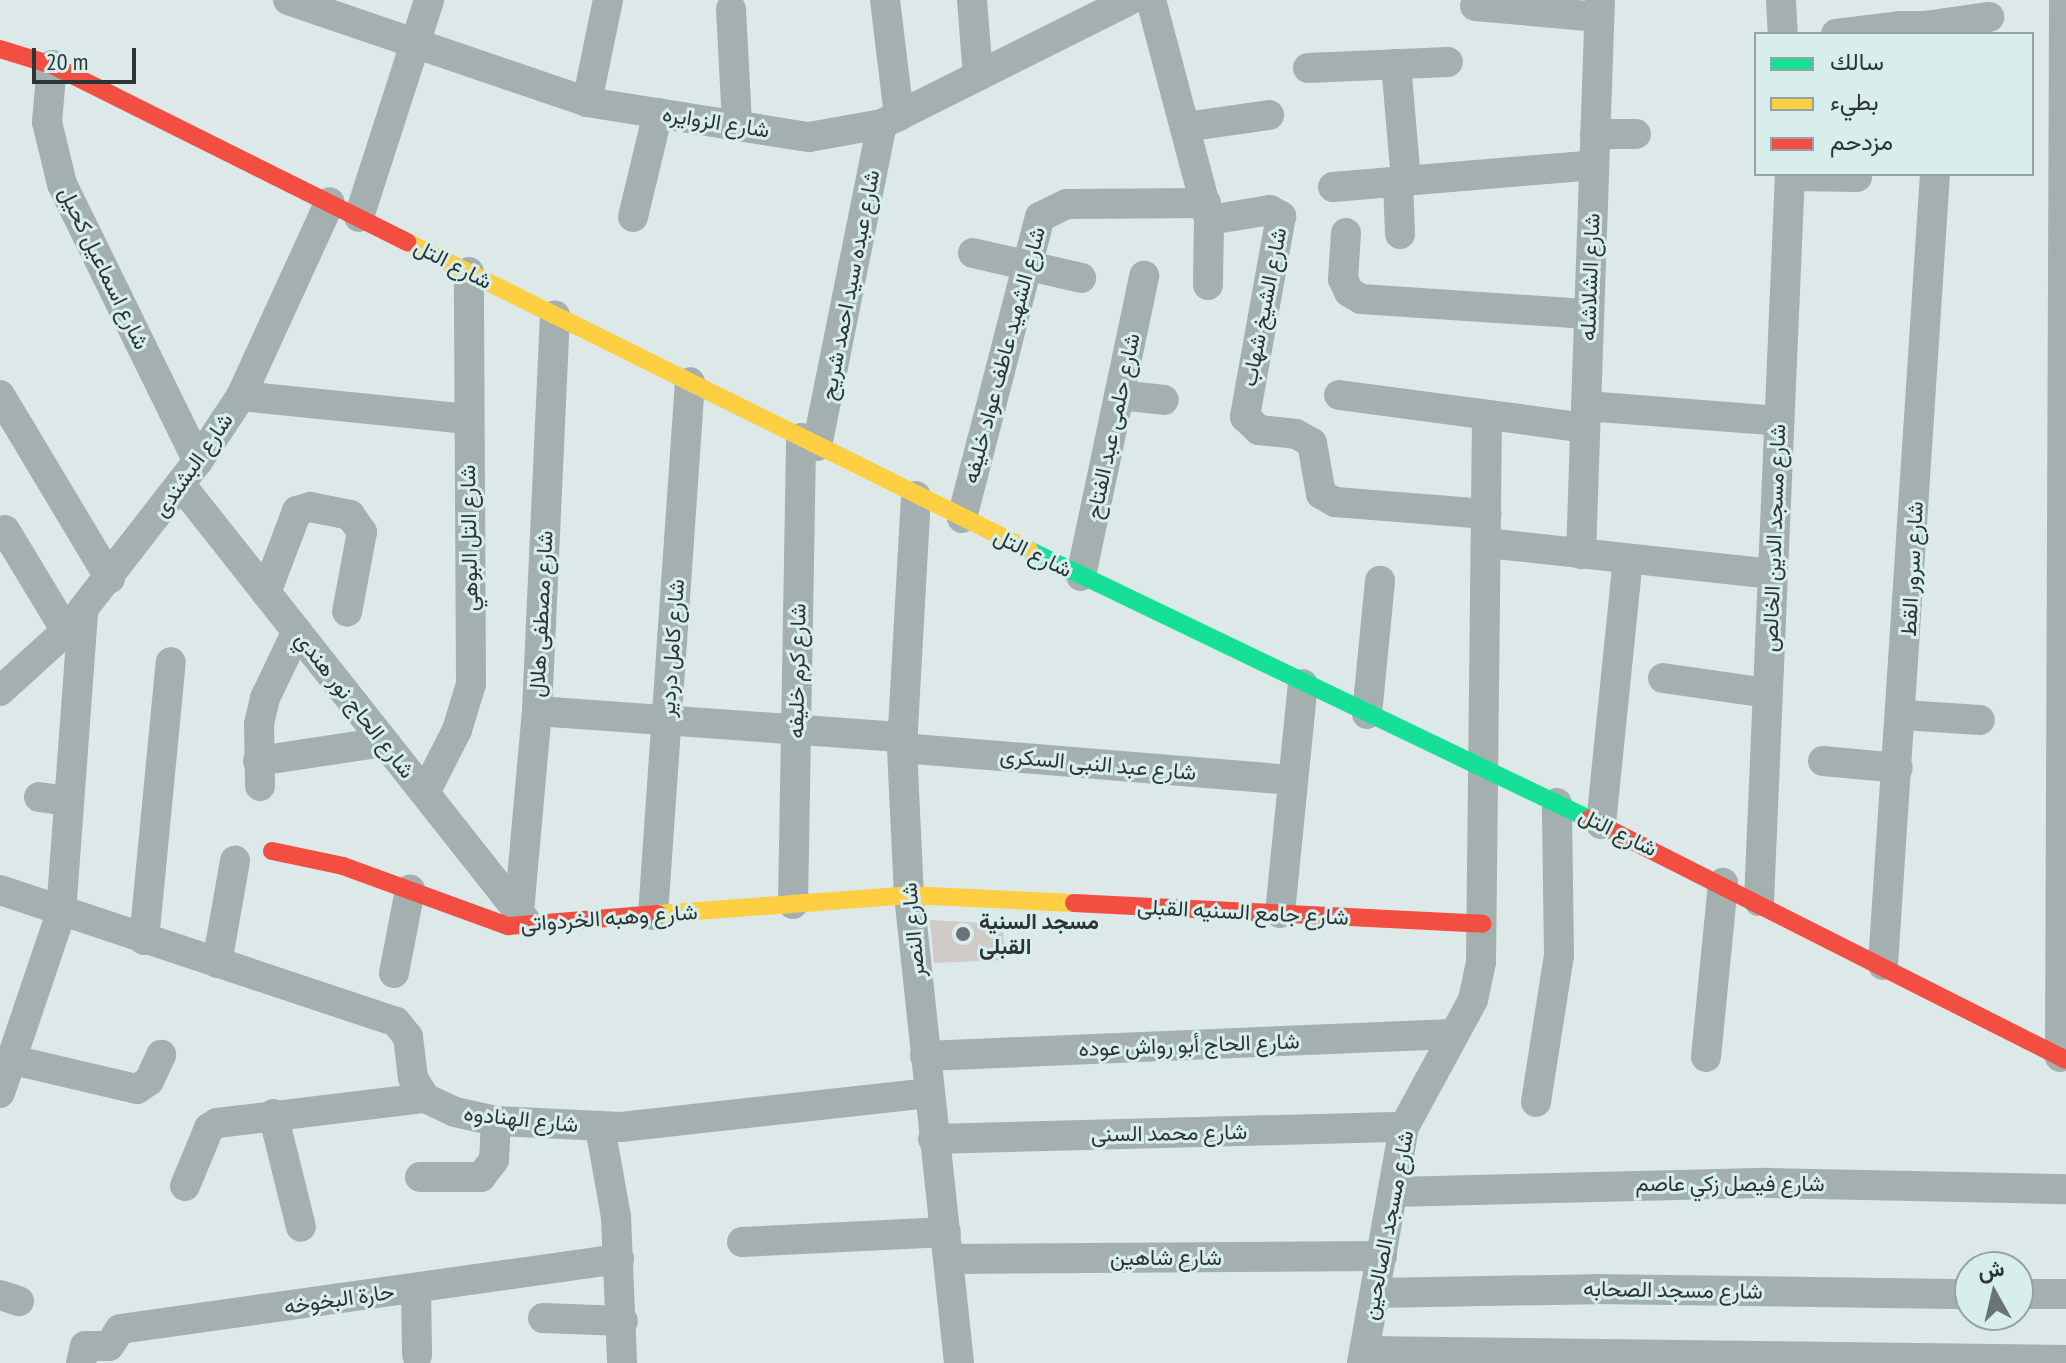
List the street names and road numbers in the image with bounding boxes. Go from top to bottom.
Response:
street label: شارع الزوايره [661,101,771,143]
street label: شارع عبده سيد احمد شريح [815,168,885,402]
street label: شارع اسماعيل كحيل [53,182,155,354]
street label: شارع الشلاشله [1575,213,1605,341]
street label: شارع الشهيد عاطف عواد خليفه [957,224,1051,486]
street label: شارع الشيخ شهاب [1236,225,1292,389]
street label: شارع التل [410,233,496,295]
street label: شارع حلمى عبد الفتاح [1080,331,1146,521]
street label: شارع البشندى [147,408,239,522]
street label: شارع مسجد الدين الخالص [1757,423,1791,653]
street label: شارع التل البوهي [455,464,483,612]
street label: شارع سرور القط [1895,501,1929,637]
street label: شارع التل [990,523,1076,583]
street label: شارع مصطفى هلال [523,530,559,698]
street label: شارع كامل دردير [654,578,690,718]
street label: شارع كرم خليفه [783,603,811,739]
street label: شارع الحاج نور هندي [290,626,420,784]
street label: شارع عبد النبى السكرى [999,742,1197,786]
street label: شارع التل [1575,802,1661,862]
street label: شارع النصر [896,881,930,979]
street label: شارع جامع السنيه القبلى [1137,893,1349,931]
street label: شارع وهبه الخردواتى [520,899,698,937]
street label: شارع الحاج أبو رواش عوده [1078,1028,1300,1062]
street label: شارع الهنادوه [462,1100,580,1138]
street label: شارع محمد السنى [1091,1118,1247,1148]
street label: شارع مسجد الصالحين [1357,1128,1419,1322]
street label: شارع فيصل زكي عاصم [1635,1171,1825,1197]
street label: شارع شاهين [1110,1245,1222,1271]
street label: شارع مسجد الصحابه [1583,1275,1763,1305]
street label: حارة البخوخه [282,1278,396,1320]

